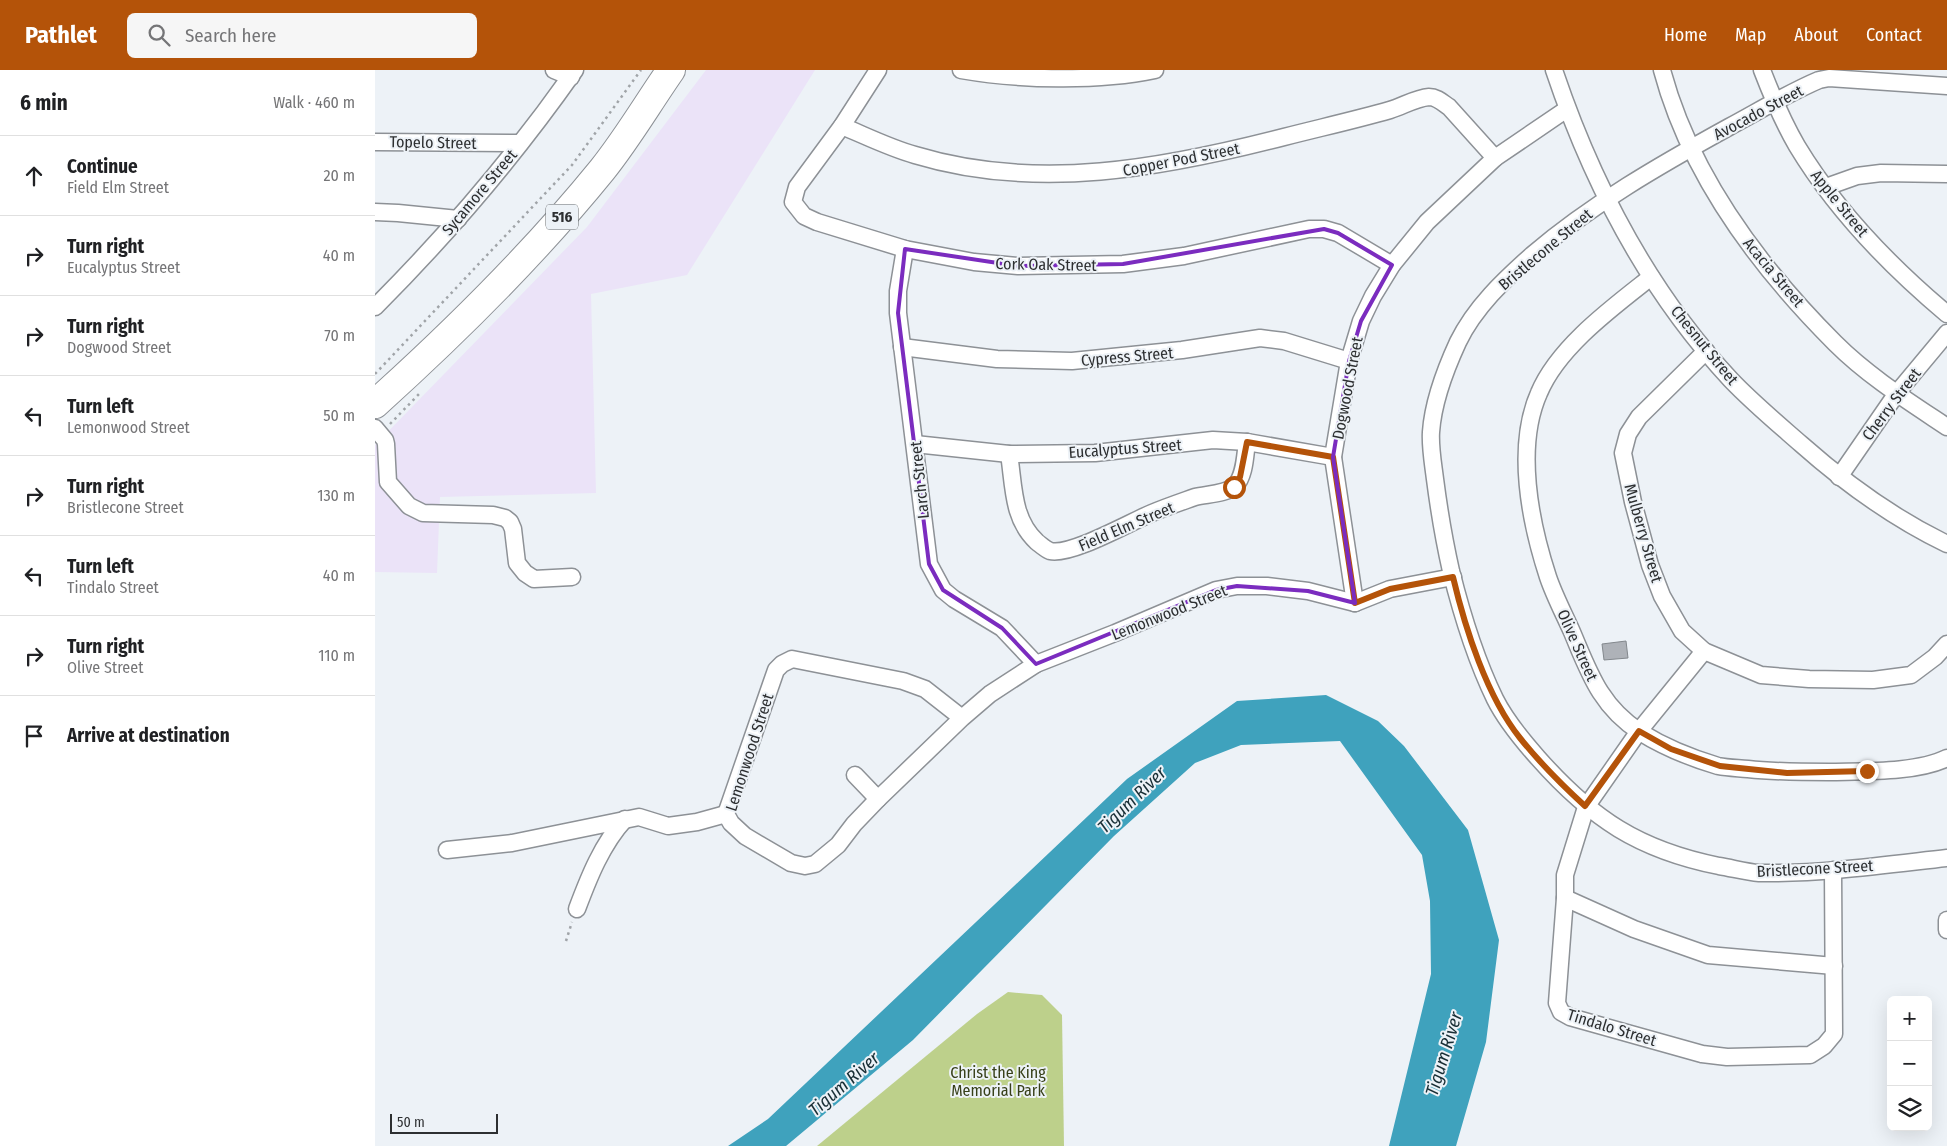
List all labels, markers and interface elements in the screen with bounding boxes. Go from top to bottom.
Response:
search box [127,13,477,58]
text: Pathlet [25,21,97,49]
icon: search [145,21,173,49]
text: Search here [185,24,276,47]
text: Home [1664,24,1707,46]
text: Map [1735,24,1766,46]
text: About [1794,24,1838,46]
text: Contact [1866,24,1922,46]
street label: Avocado Street [1710,81,1807,144]
text: 6 min [20,90,68,116]
text: Walk · 460 m [273,93,355,112]
street label: Topelo Street [389,132,477,153]
street label: Copper Pod Street [1121,139,1242,180]
street label: Sycamore Street [438,145,521,239]
text: Continue [67,155,138,178]
icon: ahead [20,162,48,190]
text: 20 m [324,166,355,185]
street label: Apple Street [1807,166,1873,241]
text: Field Elm Street [67,178,169,197]
road number: 516 [546,204,578,230]
street label: Bristlecone Street [1495,204,1597,294]
street label: Acacia Street [1739,234,1809,311]
text: Turn right [67,235,144,258]
icon: right [20,242,48,270]
text: 40 m [323,246,355,265]
street label: Cork Oak Street [995,254,1098,275]
text: Eucalyptus Street [67,258,180,277]
street label: Chesnut Street [1667,302,1743,389]
text: Turn right [67,315,144,338]
icon: right [20,322,48,350]
text: 70 m [324,326,355,345]
street label: Dogwood Street [1328,334,1367,441]
text: Dogwood Street [67,338,171,357]
street label: Cypress Street [1080,343,1175,370]
street label: Cherry Street [1858,364,1925,444]
text: Turn left [67,395,134,418]
icon: left [20,402,48,430]
text: 50 m [323,406,355,425]
text: Lemonwood Street [67,418,190,437]
street label: Eucalyptus Street [1068,435,1183,462]
street label: Larch Street [906,439,933,520]
text: Turn right [67,475,144,498]
route start [1223,476,1246,499]
icon: right [20,482,48,510]
street label: Mulberry Street [1620,482,1667,585]
text: 130 m [317,486,355,505]
text: Bristlecone Street [67,498,184,517]
street label: Field Elm Street [1076,498,1178,555]
text: Turn left [67,555,134,578]
icon: left [20,562,48,590]
text: 40 m [323,566,355,585]
text: Tindalo Street [67,578,159,597]
street label: Lemonwood Street [1109,580,1230,644]
street label: Olive Street [1553,606,1602,685]
text: Turn right [67,635,144,658]
icon: right [20,642,48,670]
text: 110 m [318,646,355,665]
text: Olive Street [67,658,143,677]
street label: Lemonwood Street [721,690,778,813]
icon: arrive [20,722,48,750]
text: Arrive at destination [67,724,230,747]
route end [1856,760,1879,783]
water label: Tigum River [1093,762,1171,838]
street label: Bristlecone Street [1756,856,1875,881]
map controls [1887,996,1932,1131]
button: + [1887,996,1932,1041]
street label: Tindalo Street [1565,1005,1659,1050]
water label: Tigum River [1421,1009,1467,1099]
button: − [1887,1041,1932,1086]
water label: Tigum River [804,1047,884,1121]
park label: Christ the King Memorial Park [950,1063,1046,1100]
button: layers [1887,1086,1932,1131]
scale bar [390,1111,497,1134]
text: 50 m [397,1114,425,1131]

